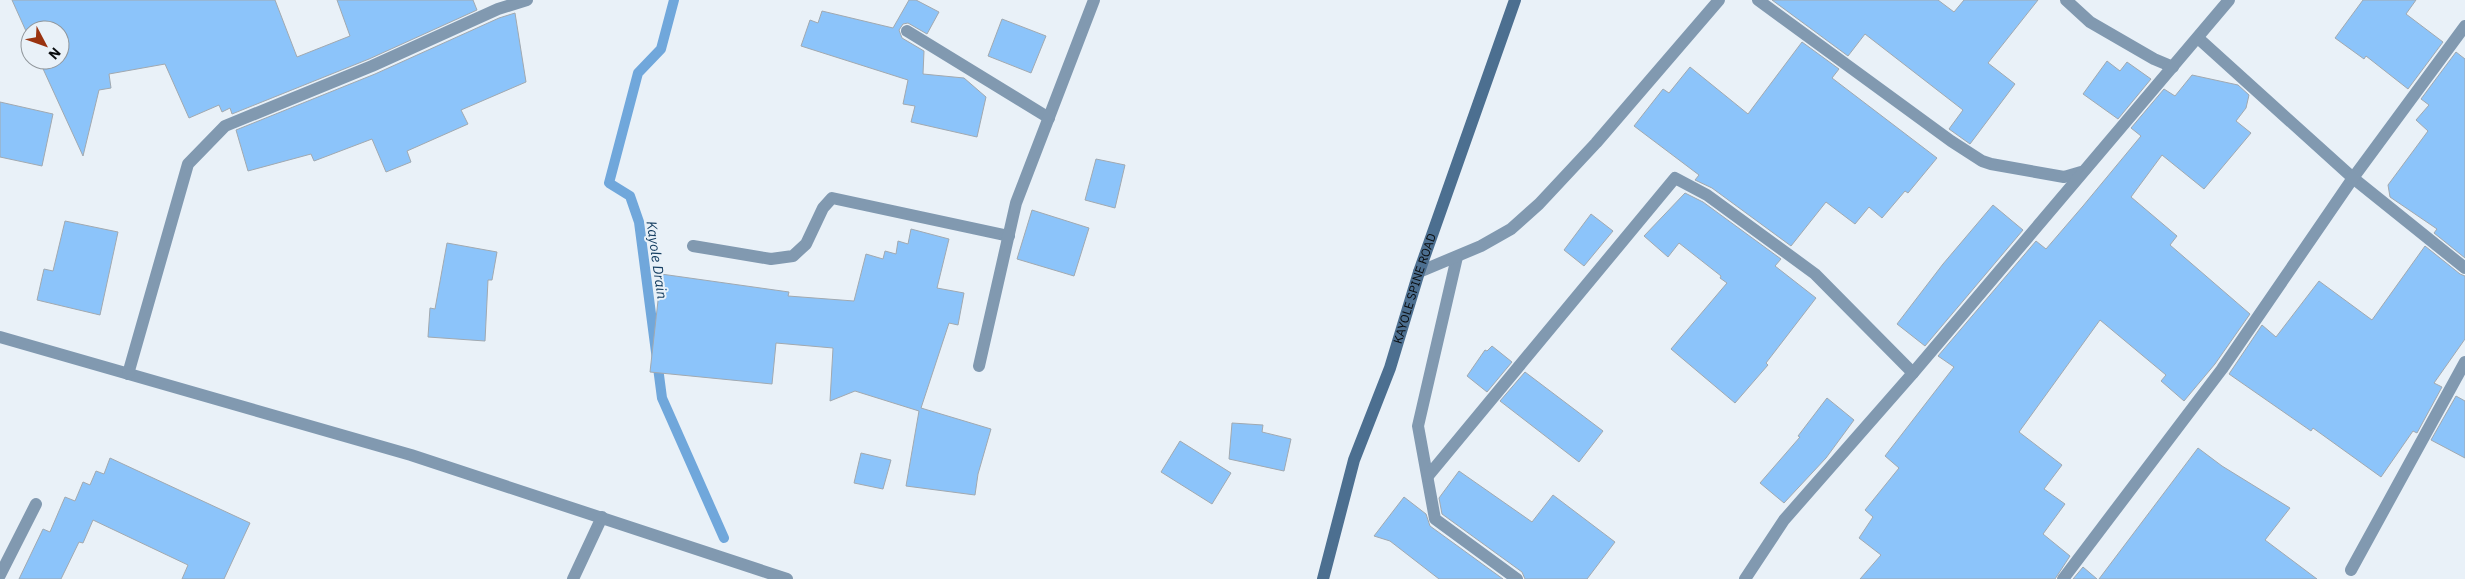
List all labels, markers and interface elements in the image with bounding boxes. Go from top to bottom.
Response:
north arrow [20,20,70,70]
text: N [45,44,65,63]
water label: Kayole Drain [643,220,671,300]
street label: KAYOLE SPINE ROAD [1390,231,1439,345]

